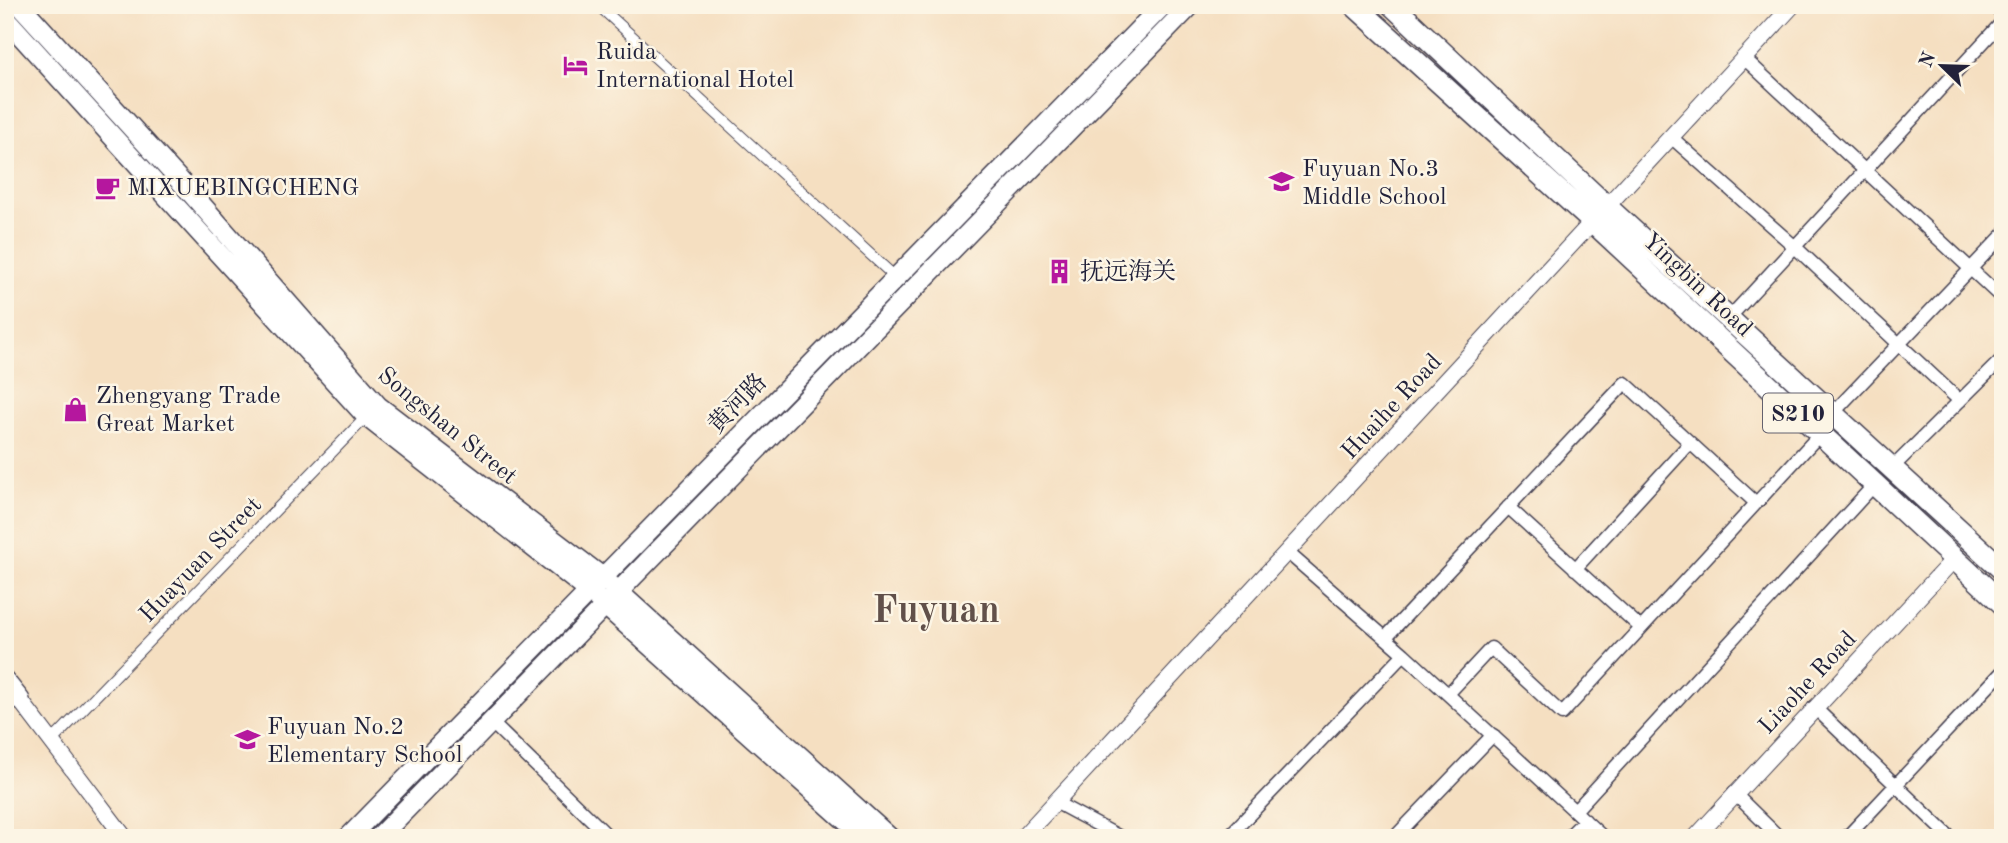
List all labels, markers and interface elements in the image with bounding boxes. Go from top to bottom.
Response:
north arrow [1906,32,1976,102]
place label: Ruida International Hotel [596,41,794,93]
text: N [1917,50,1940,71]
hotel icon: Ruida International Hotel [562,51,590,79]
place label: Fuyuan No.3 Middle School [1302,158,1447,210]
school or university icon: Fuyuan No.3 Middle School [1268,168,1296,196]
cafe icon: MIXUEBINGCHENG [93,173,121,201]
place label: MIXUEBINGCHENG [127,177,359,201]
street label: Yingbin Road [1637,229,1756,342]
building icon: 抚远海关 [1046,257,1074,285]
place label: 抚远海关 [1080,258,1176,285]
street label: Huaihe Road [1338,350,1447,465]
street label: Songshan Street [373,363,521,490]
street label: 黄河路 [703,368,772,439]
place label: Zhengyang Trade Great Market [96,385,281,437]
road number: S210 [1763,394,1833,432]
shop icon: Zhengyang Trade Great Market [62,395,90,423]
street label: Huayuan Street [136,493,267,628]
district label: Fuyuan [872,593,1000,631]
street label: Liaohe Road [1755,627,1862,739]
place label: Fuyuan No.2 Elementary School [267,716,462,768]
school or university icon: Fuyuan No.2 Elementary School [233,726,261,754]

